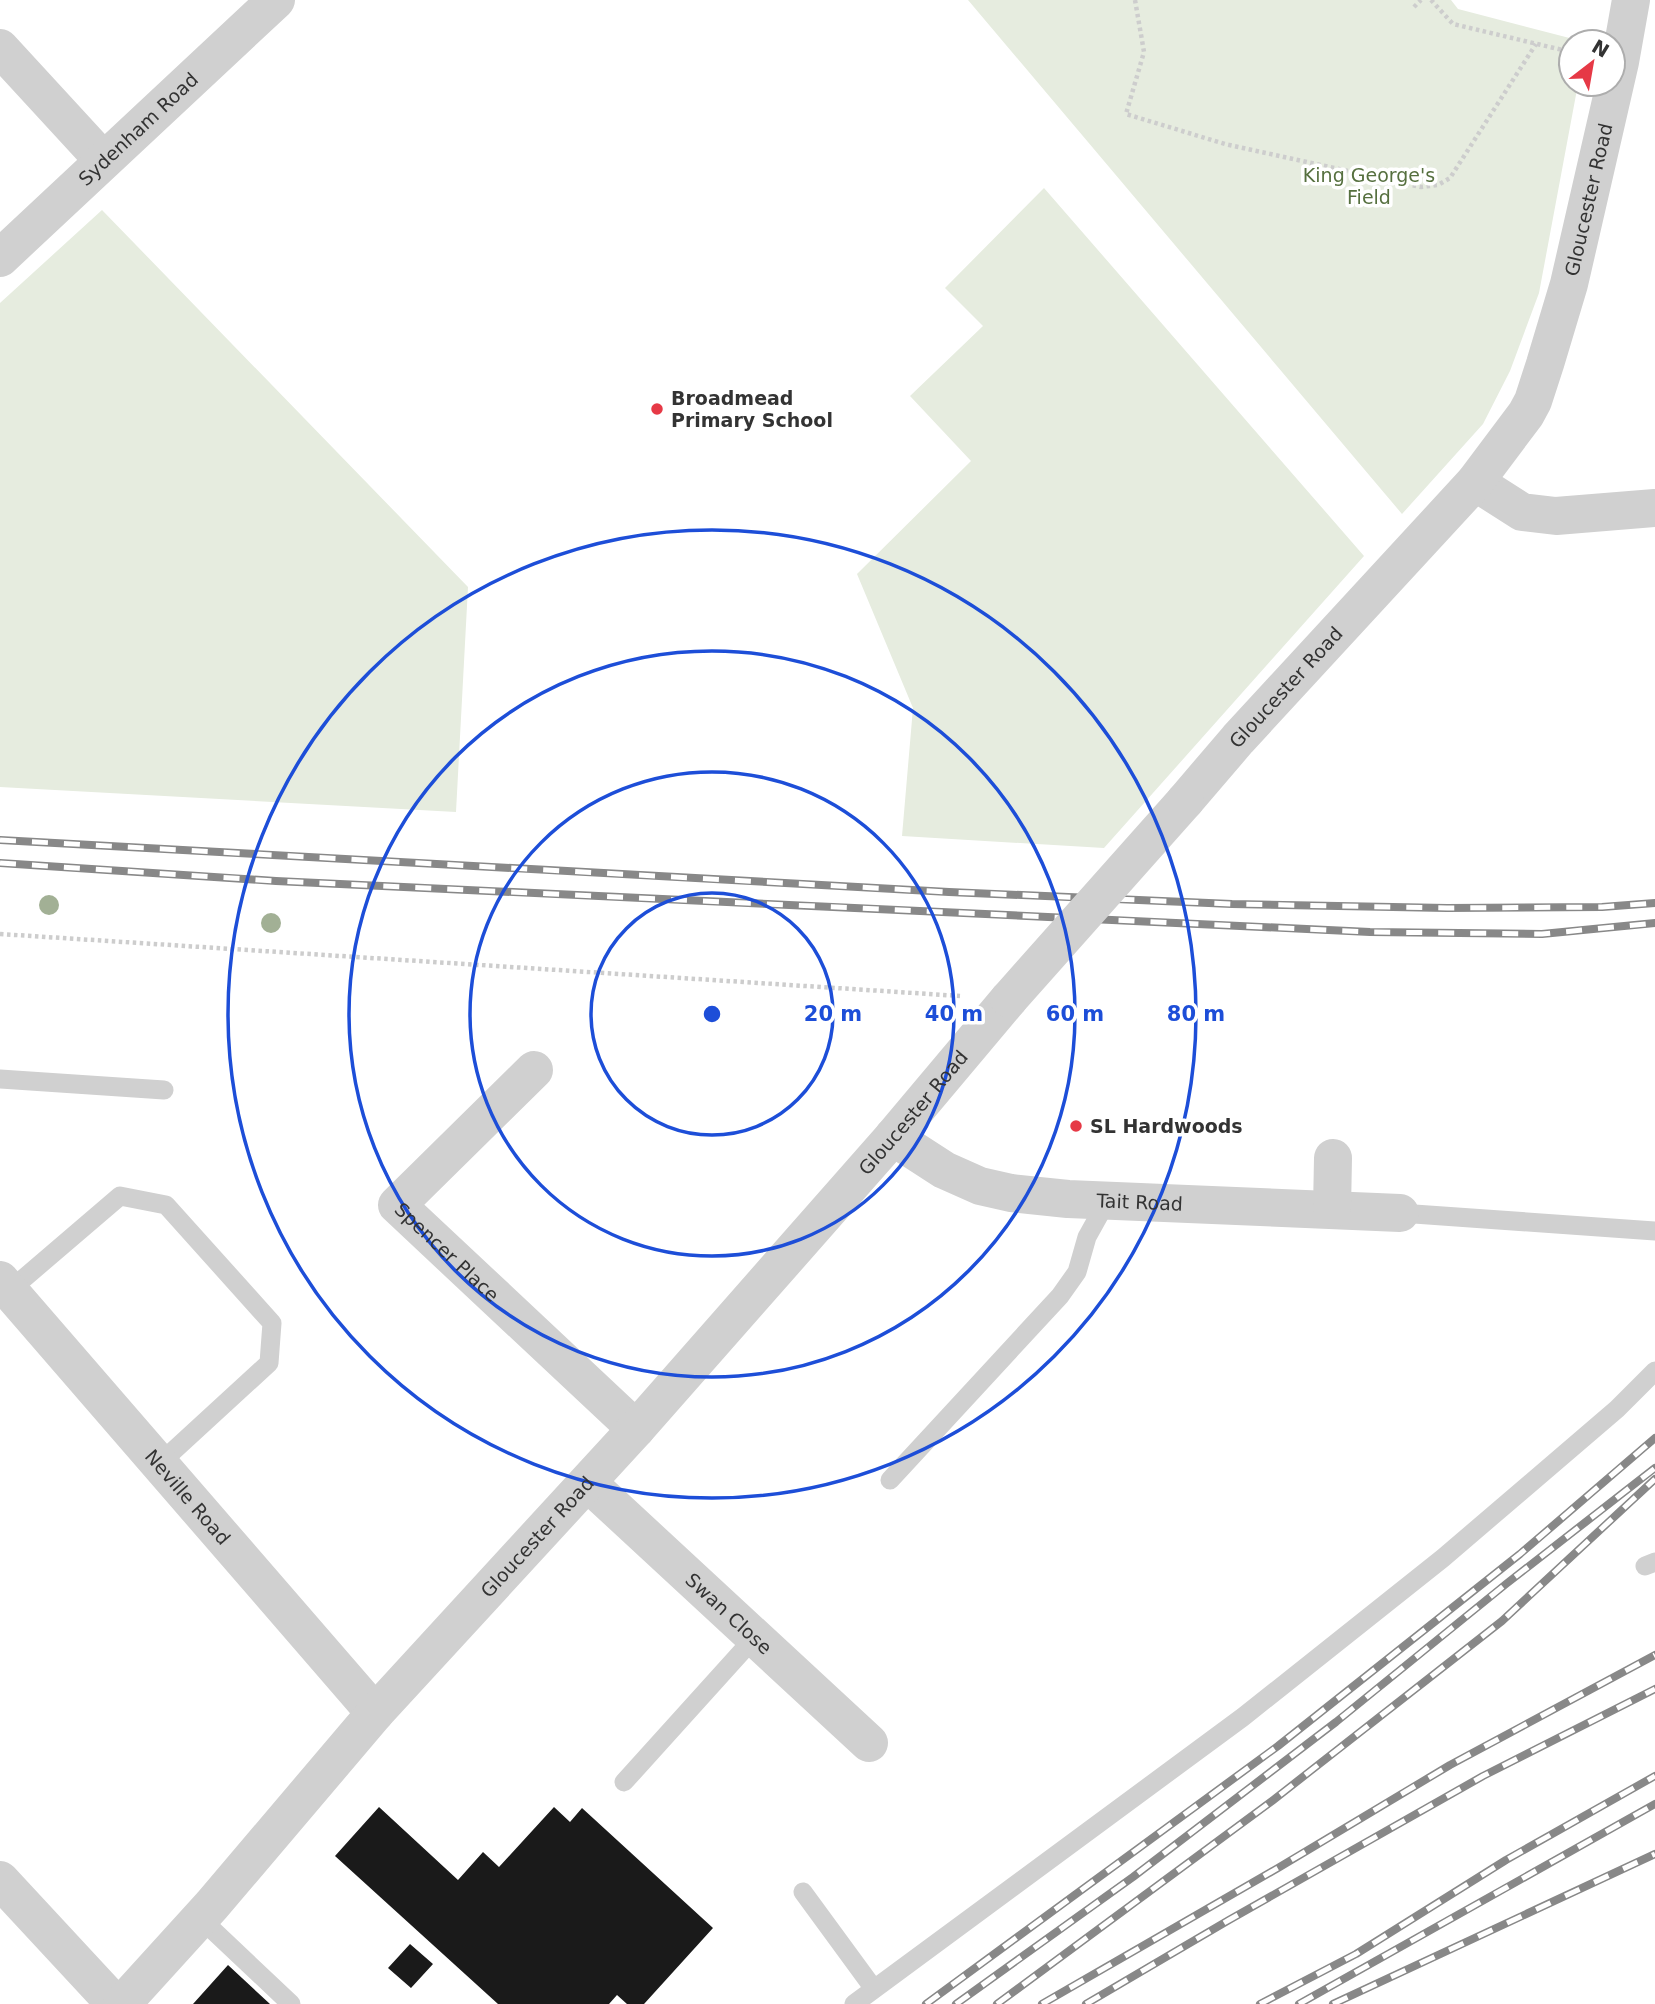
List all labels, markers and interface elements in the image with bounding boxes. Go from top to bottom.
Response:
north arrow [1557,28,1627,98]
text: N [1588,35,1613,62]
street label: Sydenham Road [74,68,202,190]
street label: Gloucester Road [1560,121,1617,278]
park label: King George's Field [1303,164,1435,208]
place label: Broadmead Primary School [671,387,833,431]
marker: Broadmead Primary School [649,401,665,417]
street label: Gloucester Road [1225,622,1347,752]
centre of rings [700,1002,724,1026]
text: 20 m [804,1002,862,1026]
text: 40 m [925,1002,983,1026]
text: 60 m [1046,1002,1104,1026]
text: 80 m [1167,1002,1225,1026]
street label: Gloucester Road [854,1046,972,1179]
place label: SL Hardwoods [1090,1115,1243,1137]
marker: SL Hardwoods [1068,1118,1084,1134]
street label: Tait Road [1095,1189,1183,1215]
street label: Spencer Place [391,1198,504,1306]
street label: Neville Road [141,1445,235,1549]
street label: Gloucester Road [476,1472,598,1602]
street label: Swan Close [681,1568,776,1659]

